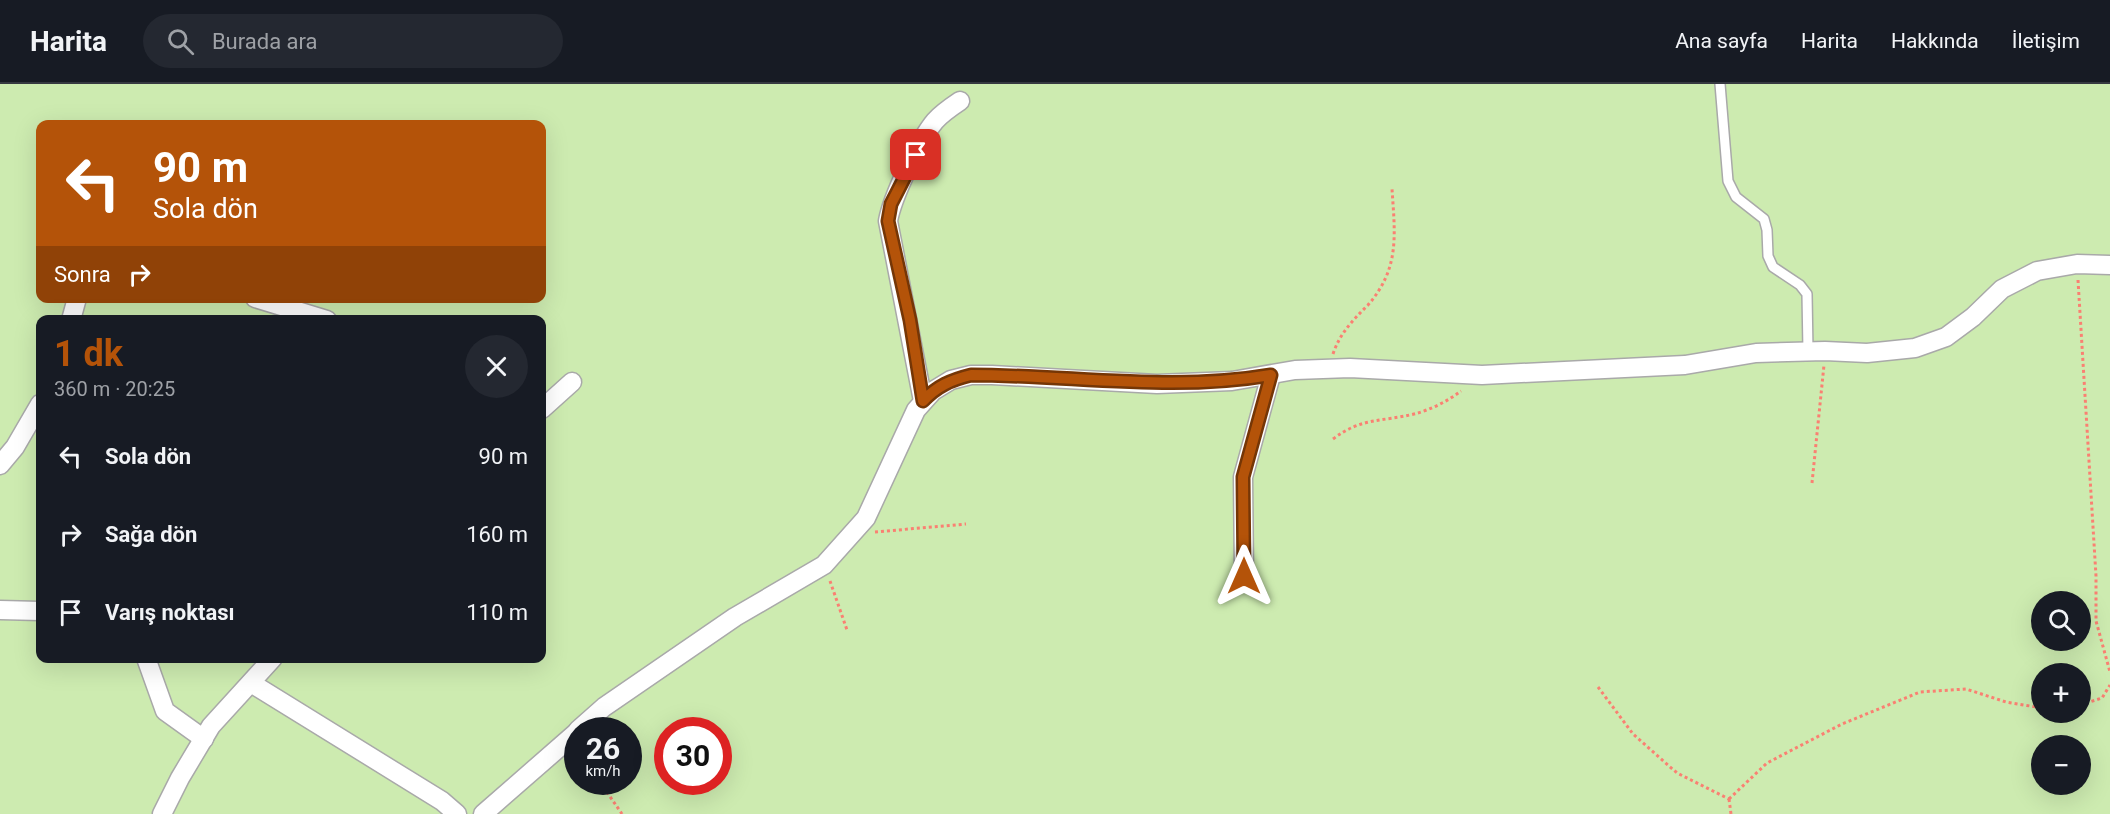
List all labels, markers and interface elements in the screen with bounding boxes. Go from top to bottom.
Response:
search box [143,14,563,68]
text: Harita [30,25,107,58]
icon: search [164,25,197,58]
text: Burada ara [212,29,318,54]
text: Ana sayfa [1675,29,1768,53]
text: Harita [1801,29,1858,53]
text: Hakkında [1891,29,1979,53]
text: İletişim [2012,29,2080,53]
pin [890,129,941,180]
icon: arrive [899,138,932,171]
text: 90 m [153,143,248,192]
icon: left [54,144,132,222]
text: Sola dön [153,193,258,225]
icon: right [123,258,156,291]
text: Sonra [54,262,111,287]
text: 1 dk [54,333,123,375]
button: close [465,335,528,398]
text: 360 m · 20:25 [54,377,175,401]
icon: left [54,440,87,473]
text: Sola dön [105,444,191,469]
text: 90 m [479,444,528,469]
icon: right [54,518,87,551]
text: Sağa dön [105,522,197,547]
text: 160 m [466,522,528,547]
position arrow [1212,544,1276,608]
map controls [2031,591,2091,795]
button: search [2031,591,2091,651]
icon: arrive [54,596,87,629]
text: Varış noktası [105,600,235,625]
text: 110 m [466,600,528,625]
button: + [2031,663,2091,723]
speed limit sign: 30 [654,717,732,795]
text: 26 [586,731,620,766]
button: − [2031,735,2091,795]
text: km/h [585,762,621,780]

